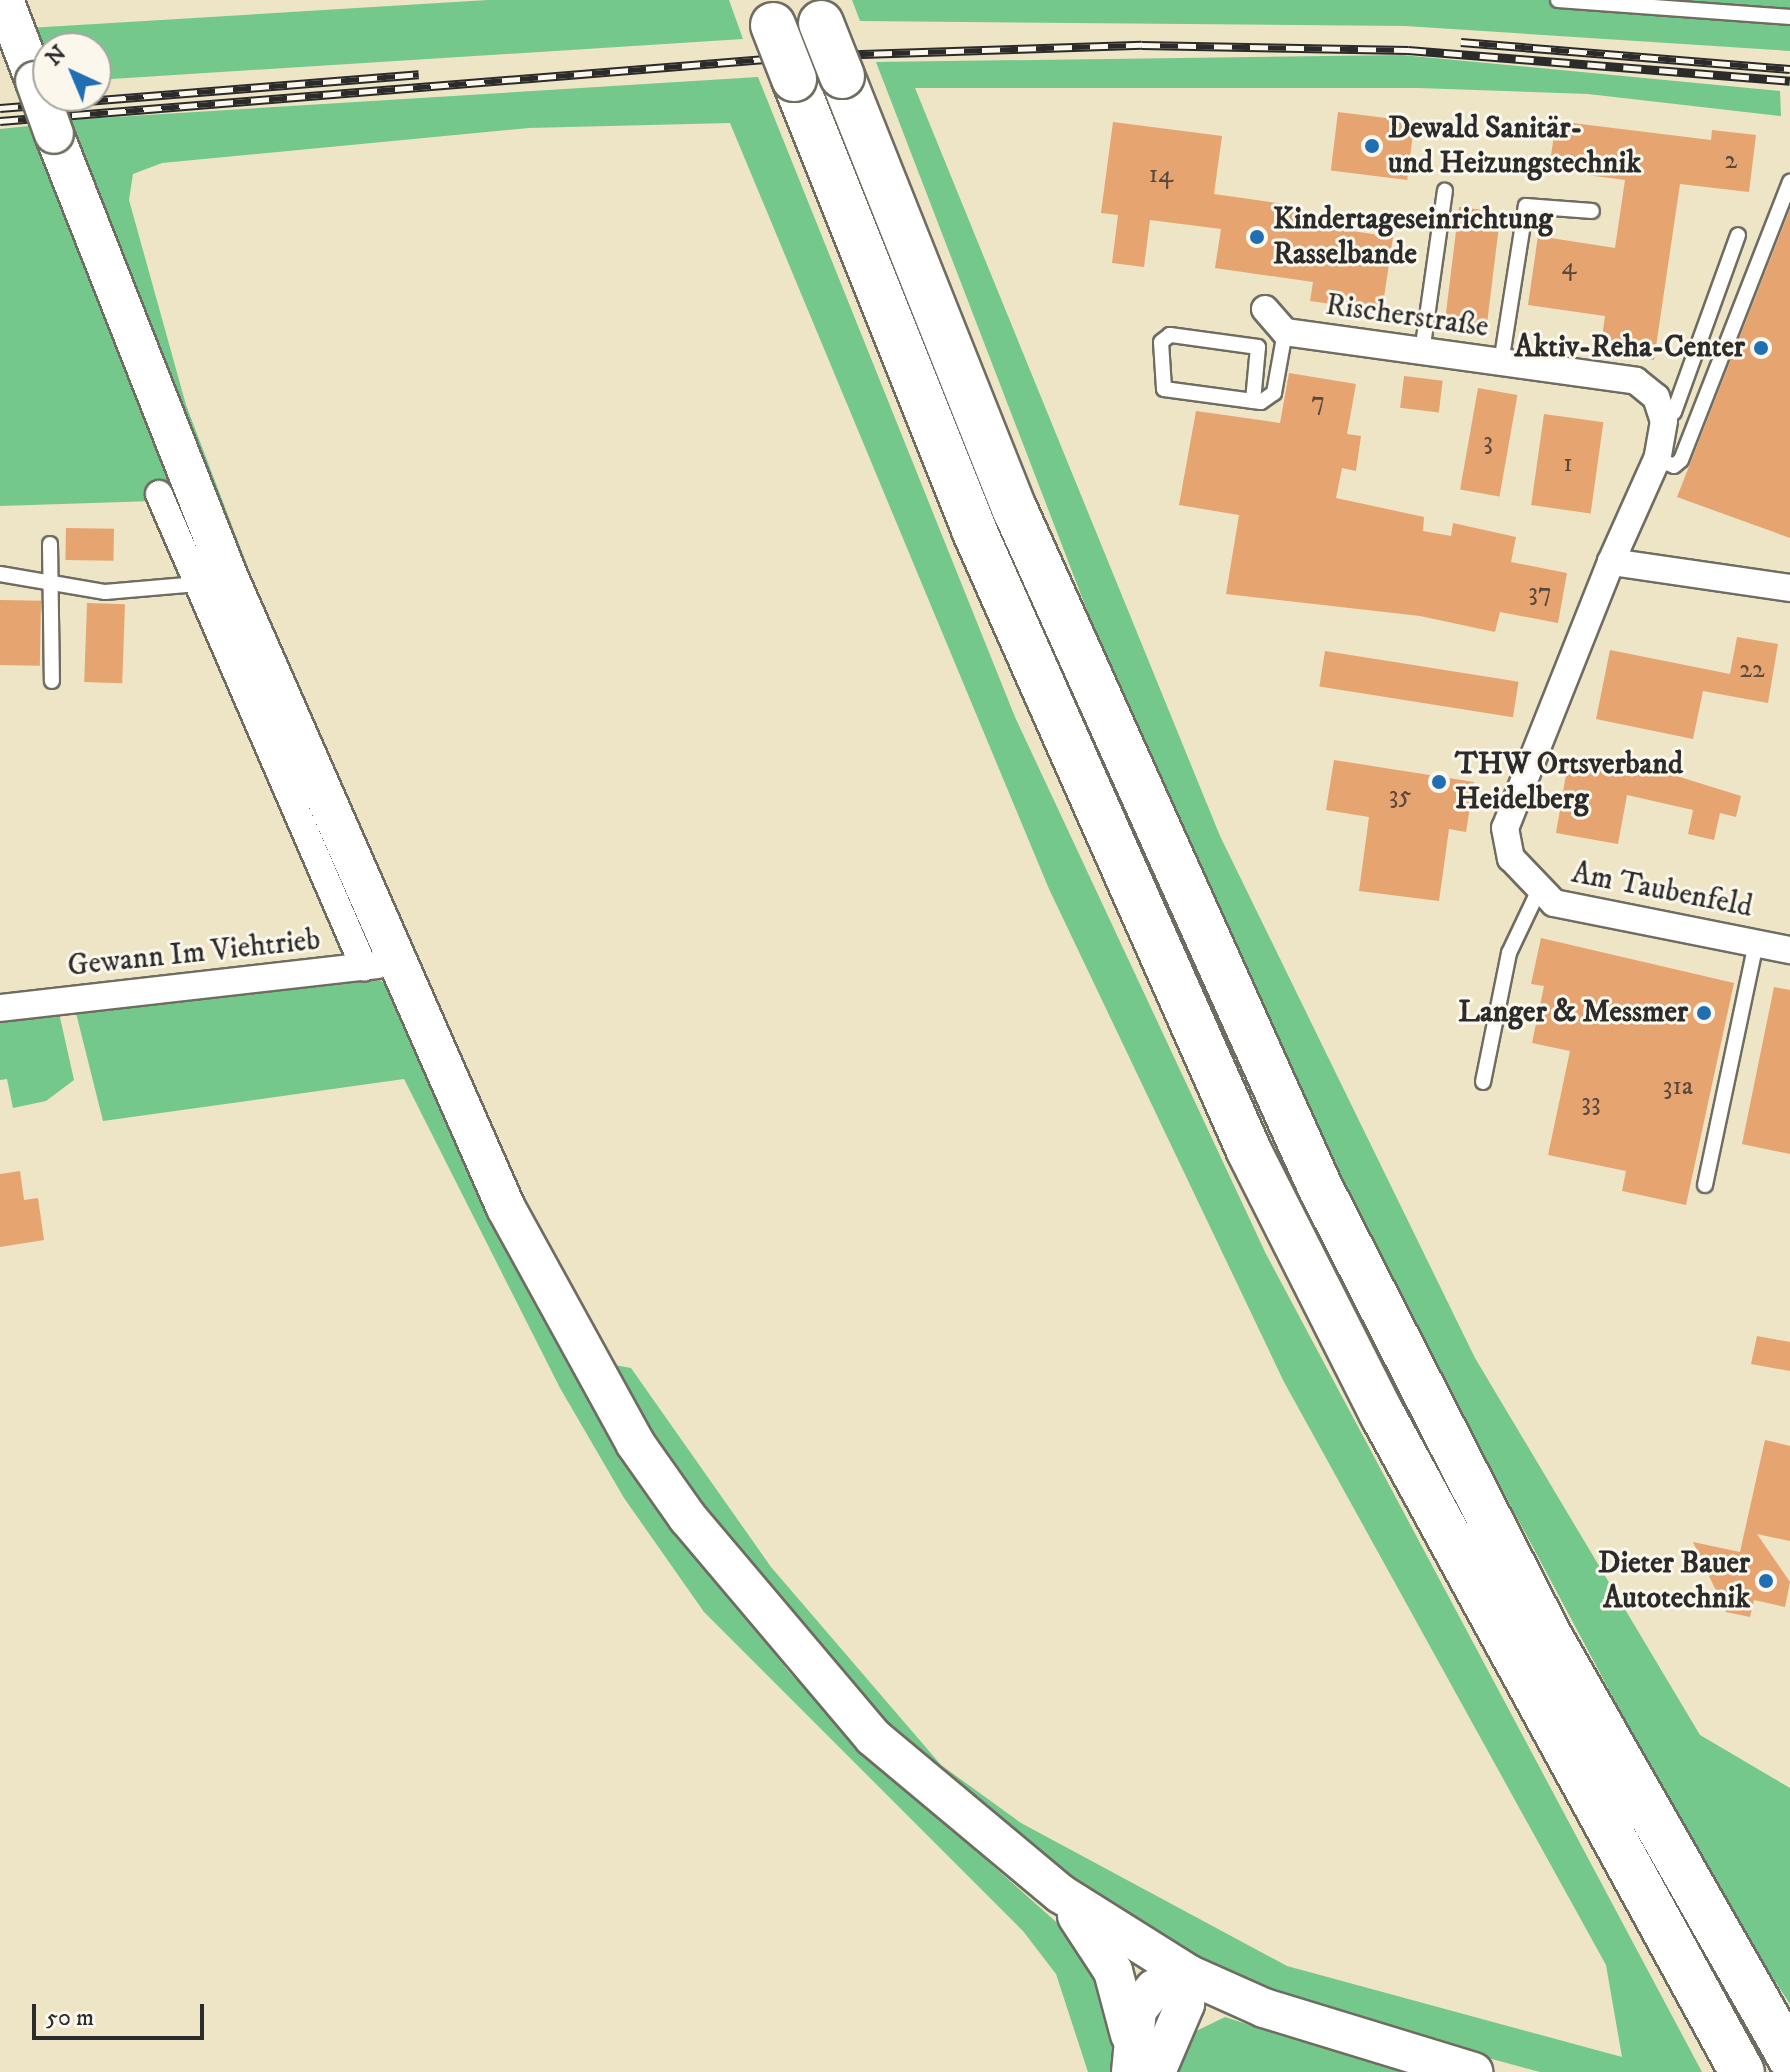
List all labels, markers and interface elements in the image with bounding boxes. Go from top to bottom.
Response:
north arrow [32,32,112,112]
text: N [40,40,72,72]
place label: Dewald Sanitär- und Heizungstechnik [1388,111,1641,182]
marker: Dewald Sanitär- und Heizungstechnik [1363,137,1381,155]
house number: 2 [1725,145,1737,177]
house number: 14 [1149,159,1173,191]
place label: Kindertageseinrichtung Rasselbande [1273,202,1553,272]
marker: Kindertageseinrichtung Rasselbande [1248,228,1266,246]
house number: 4 [1562,251,1576,283]
street label: Rischerstraße [1323,288,1491,346]
place label: Aktiv-Reha-Center [1514,330,1745,366]
marker: Aktiv-Reha-Center [1752,339,1770,357]
house number: 7 [1311,386,1325,418]
house number: 3 [1483,426,1493,458]
house number: 1 [1563,448,1573,480]
house number: 37 [1528,577,1552,609]
house number: 22 [1739,654,1765,686]
place label: THW Ortsverband Heidelberg [1455,747,1683,818]
marker: THW Ortsverband Heidelberg [1430,773,1448,791]
house number: 35 [1389,780,1411,812]
street label: Am Taubenfeld [1569,856,1755,926]
street label: Gewann Im Viehtrieb [66,923,322,985]
place label: Langer & Messmer [1458,995,1688,1031]
marker: Langer & Messmer [1695,1004,1713,1022]
house number: 31a [1663,1071,1693,1103]
house number: 33 [1581,1087,1601,1119]
place label: Dieter Bauer Autotechnik [1598,1546,1750,1616]
marker: Dieter Bauer Autotechnik [1757,1572,1775,1590]
scale bar [36,1988,208,2038]
text: 50 m [46,2003,94,2033]

